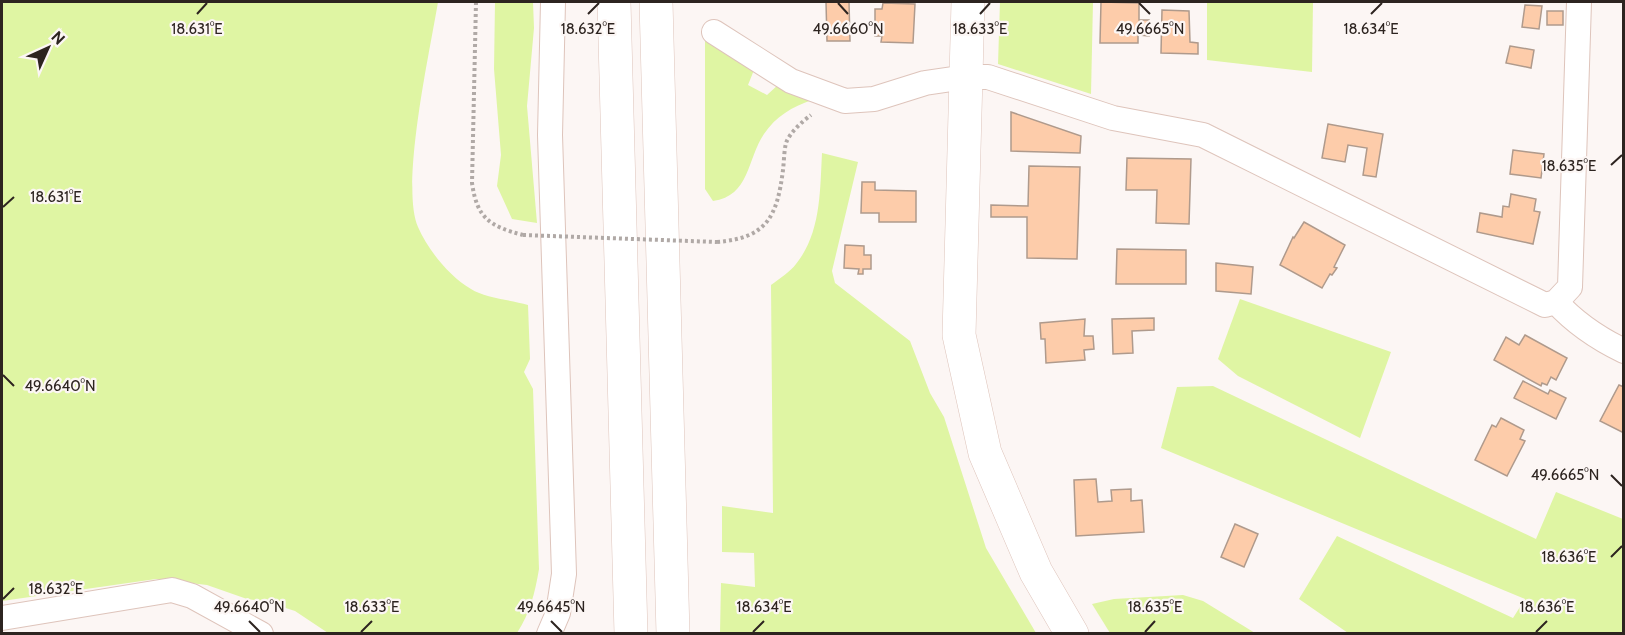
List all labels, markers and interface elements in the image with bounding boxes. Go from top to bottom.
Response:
north arrow [18,18,78,78]
text: 18.631°E [171,20,223,38]
text: 18.632°E [561,20,615,38]
text: 49.6660°N [813,20,883,38]
text: 18.633°E [953,20,1007,38]
text: 49.6665°N [1116,20,1184,38]
text: 18.634°E [1344,20,1398,38]
text: N [48,27,69,48]
text: 18.635°E [1542,157,1596,175]
text: 18.631°E [30,188,82,206]
text: 49.6640°N [24,377,96,395]
text: 49.6665°N [1531,466,1599,484]
text: 18.636°E [1542,548,1596,566]
text: 18.632°E [29,580,83,598]
text: 49.6640°N [213,598,285,616]
text: 18.633°E [345,598,399,616]
text: 49.6645°N [517,598,585,616]
text: 18.634°E [737,598,791,616]
text: 18.635°E [1128,598,1182,616]
text: 18.636°E [1520,598,1574,616]

